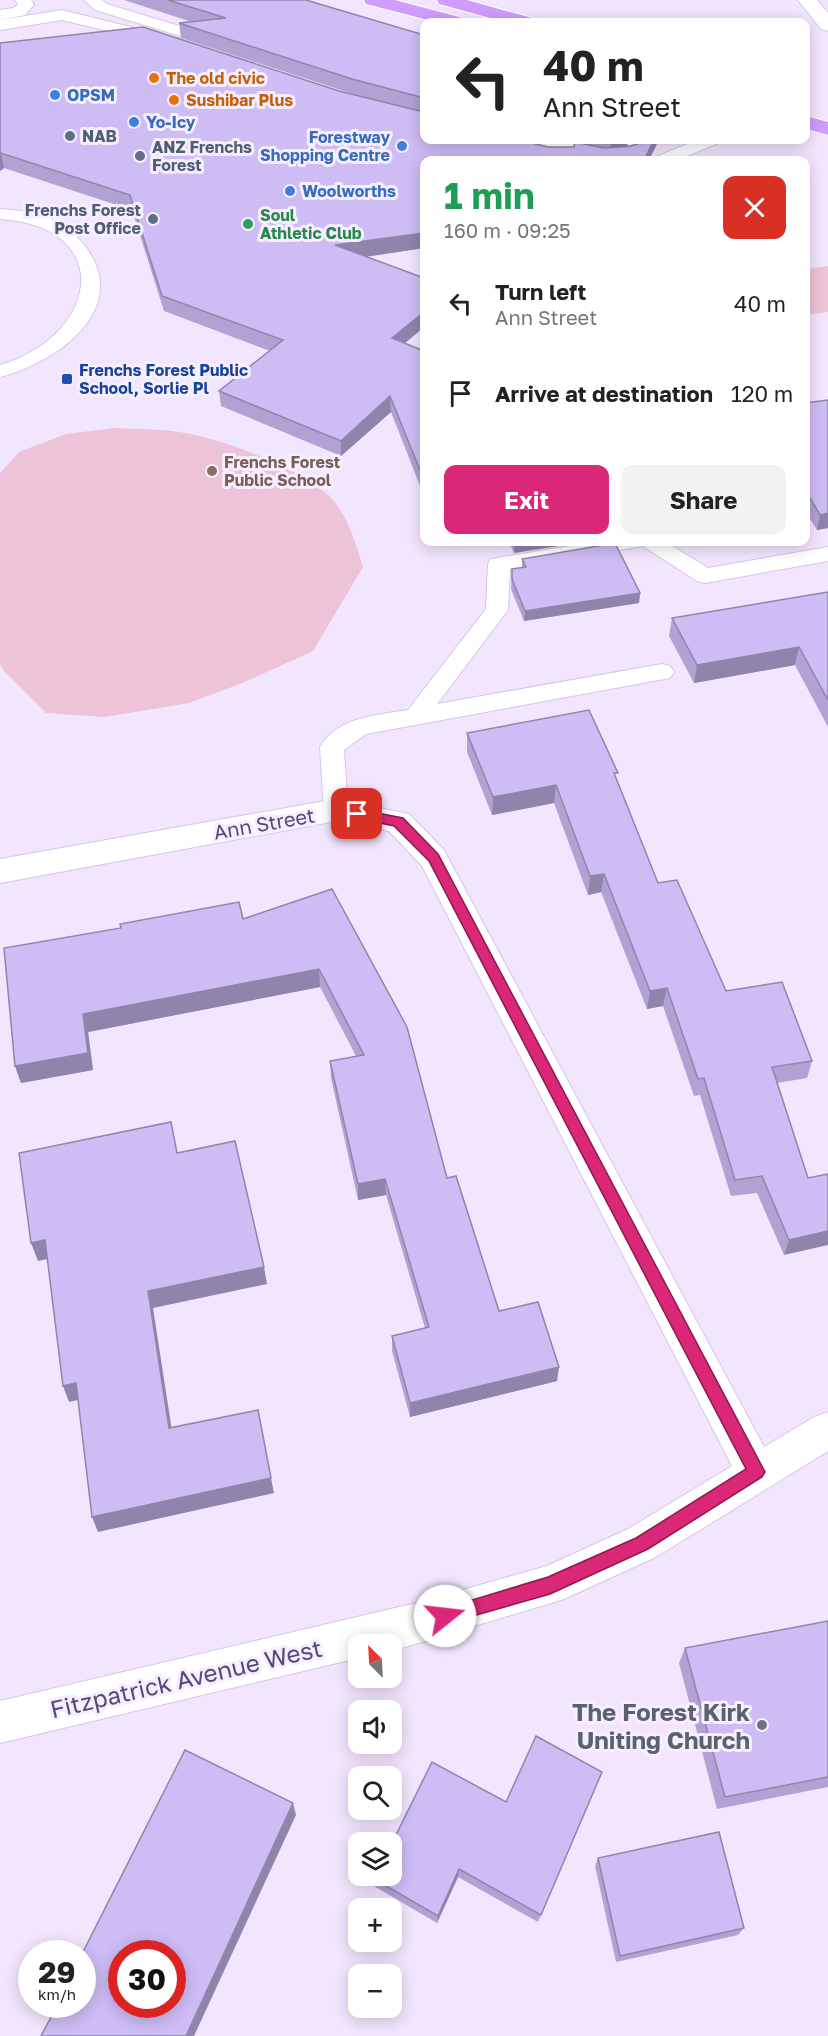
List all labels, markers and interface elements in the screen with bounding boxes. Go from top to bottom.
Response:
text: 40 m [543,40,644,90]
icon: left [444,42,522,120]
place label: The old civic [166,68,265,88]
marker: The old civic [147,71,161,85]
place label: OPSM [67,85,115,105]
marker: OPSM [48,88,62,102]
place label: Sushibar Plus [186,90,293,110]
text: Ann Street [543,91,681,123]
marker: Sushibar Plus [167,93,181,107]
place label: Yo-Icy [146,112,196,132]
marker: Yo-Icy [127,115,141,129]
place label: NAB [82,126,117,146]
place label: Forestway Shopping Centre [260,127,390,165]
marker: NAB [63,129,77,143]
place label: ANZ Frenchs Forest [152,137,252,175]
marker: Forestway Shopping Centre [395,139,409,153]
marker: ANZ Frenchs Forest [133,149,147,163]
text: 1 min [444,174,535,217]
button: close [723,176,786,239]
place label: Woolworths [302,181,396,201]
marker: Woolworths [283,184,297,198]
place label: Frenchs Forest Post Office [25,200,141,238]
place label: Soul Athletic Club [260,205,362,243]
marker: Frenchs Forest Post Office [146,212,160,226]
marker: Soul Athletic Club [241,217,255,231]
text: 160 m · 09:25 [444,218,571,242]
text: Turn left [495,278,586,305]
icon: left [444,287,477,320]
text: 40 m [734,290,786,317]
text: Ann Street [495,305,597,329]
place label: Frenchs Forest Public School, Sorlie Pl [79,360,248,398]
marker: Frenchs Forest Public School, Sorlie Pl [60,372,74,386]
icon: arrive [444,377,477,410]
text: Arrive at destination [495,380,713,407]
text: 120 m [731,380,793,407]
place label: Frenchs Forest Public School [224,452,340,490]
marker: Frenchs Forest Public School [205,464,219,478]
button: Exit [444,465,609,534]
button: Share [621,465,786,534]
pin [331,788,382,839]
icon: arrive [340,797,373,830]
street label: Ann Street [212,802,316,844]
position arrow [413,1584,477,1648]
street label: Fitzpatrick Avenue West [47,1633,325,1723]
north arrow [348,1634,402,1688]
map controls [348,1634,402,2018]
place label: The Forest Kirk Uniting Church [572,1697,750,1754]
button: sound [348,1700,402,1754]
marker: The Forest Kirk Uniting Church [755,1718,769,1732]
button: search [348,1766,402,1820]
button: layers [348,1832,402,1886]
button: + [348,1898,402,1952]
speed limit sign: 30 [108,1940,186,2018]
text: 29 [38,1954,76,1990]
button: − [348,1964,402,2018]
text: km/h [38,1985,76,2003]

